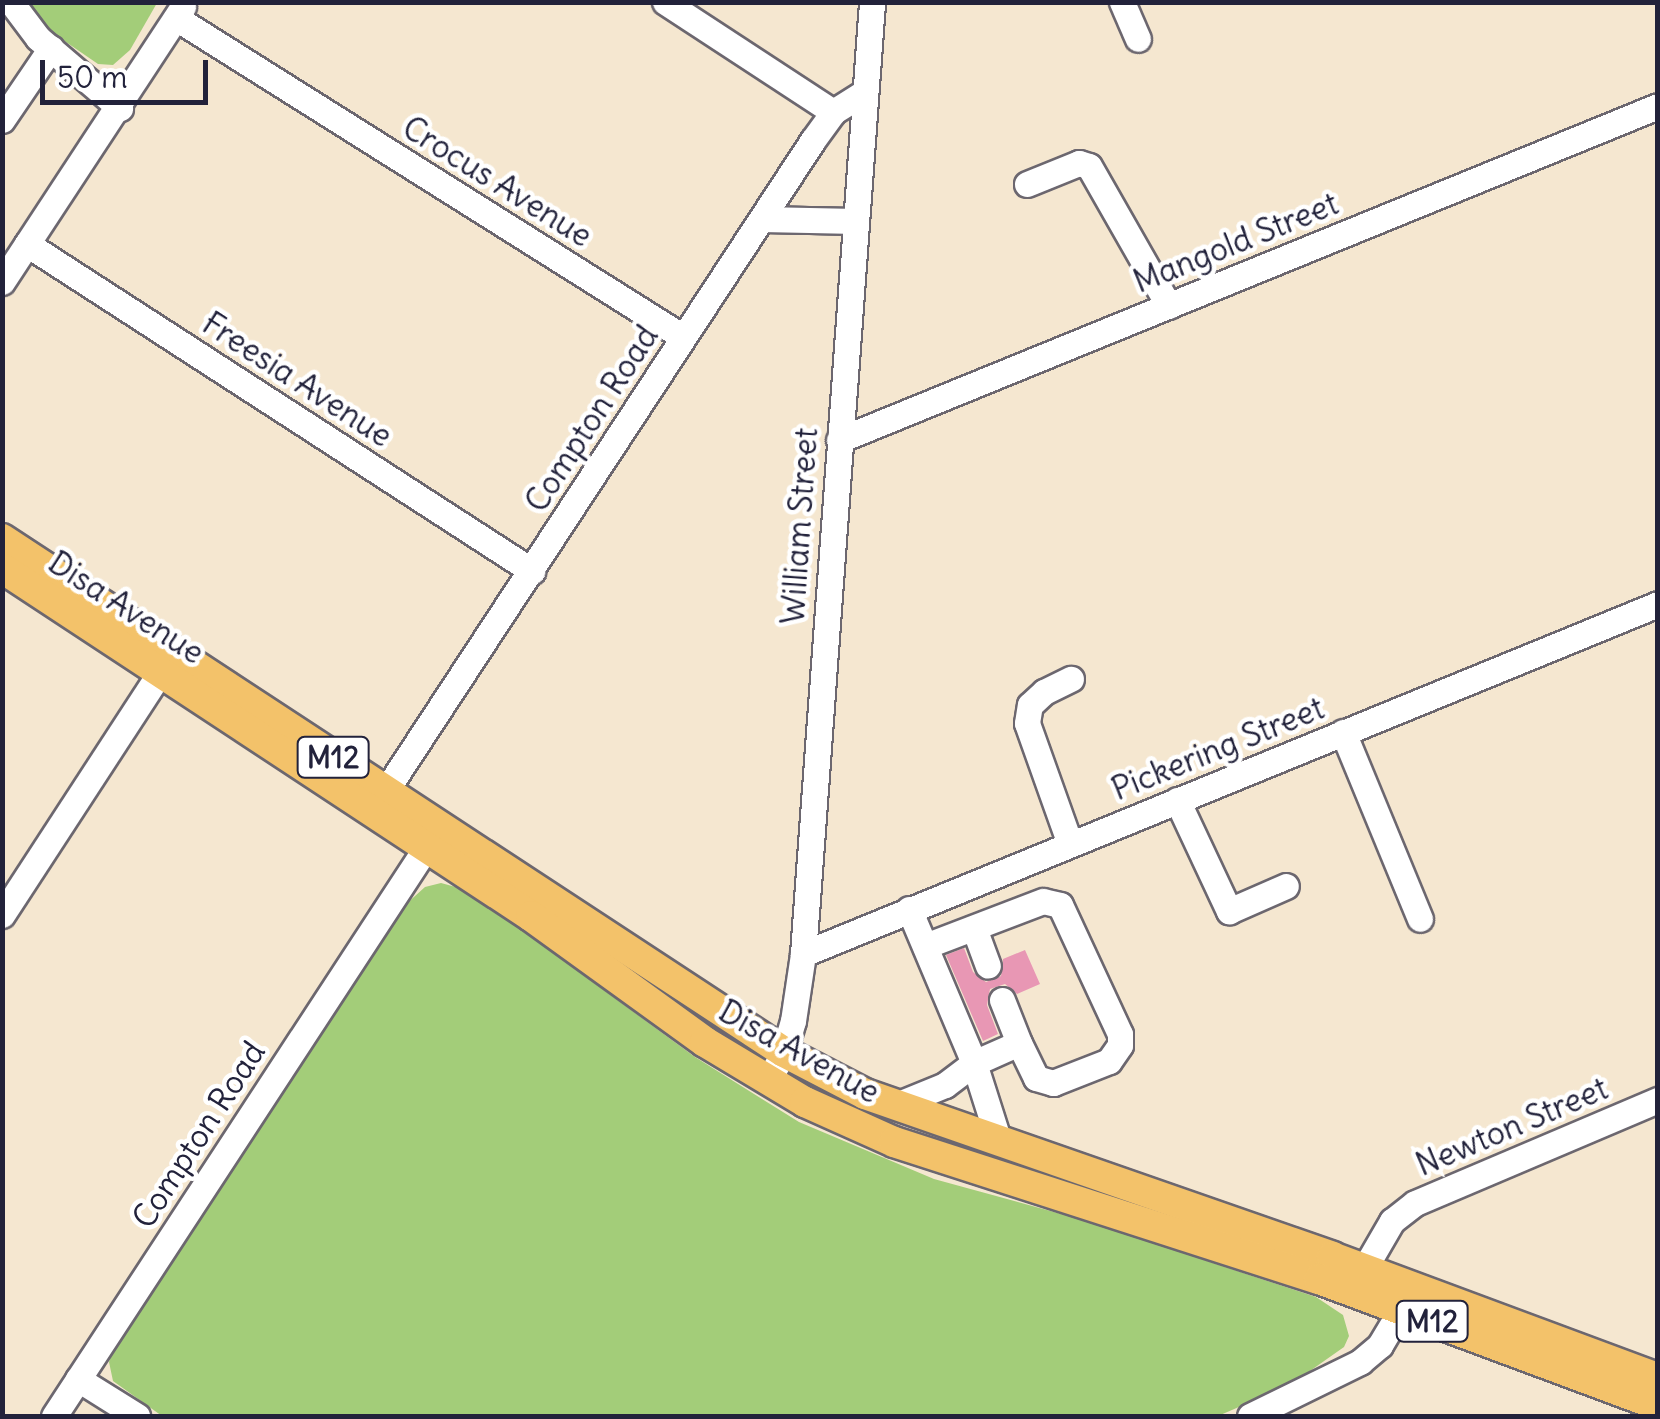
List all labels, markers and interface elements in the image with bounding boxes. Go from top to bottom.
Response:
scale bar [45,40,212,102]
text: 50 m [57,58,127,96]
street label: Crocus Avenue [395,108,599,256]
street label: Mangold Street [1128,184,1344,302]
street label: Freesia Avenue [195,304,399,456]
street label: Compton Road [517,318,667,520]
street label: William Street [774,426,826,626]
street label: Disa Avenue [41,544,211,672]
street label: Pickering Street [1106,689,1330,809]
road number: M12 [296,732,370,782]
street label: Disa Avenue [712,992,886,1112]
street label: Compton Road [124,1034,274,1236]
street label: Newton Street [1410,1069,1614,1185]
road number: M12 [1394,1296,1470,1346]

